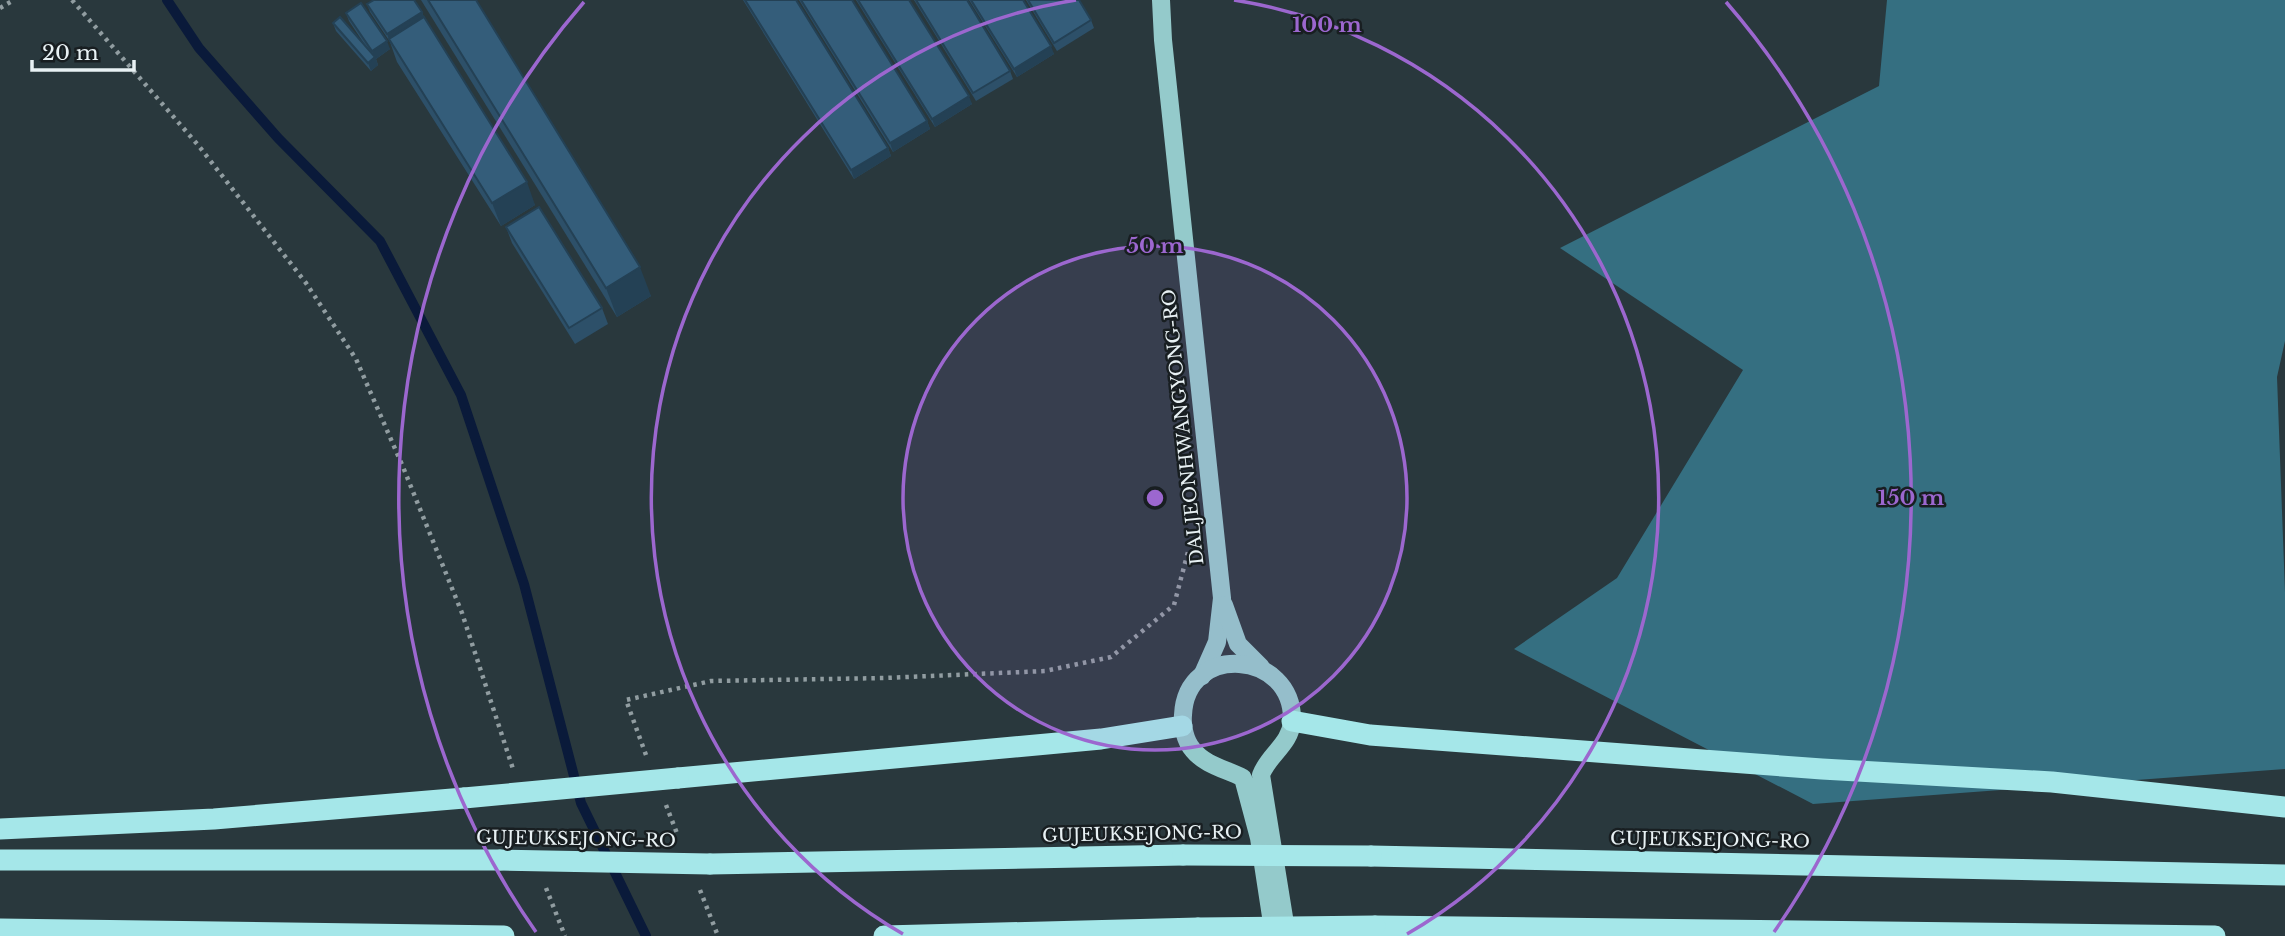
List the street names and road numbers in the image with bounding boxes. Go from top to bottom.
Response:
street label: DALJEONHWANGYONG-RO [1158,288,1208,566]
street label: GUJEUKSEJONG-RO [1042,821,1242,847]
street label: GUJEUKSEJONG-RO [476,826,676,852]
street label: GUJEUKSEJONG-RO [1610,827,1810,853]

